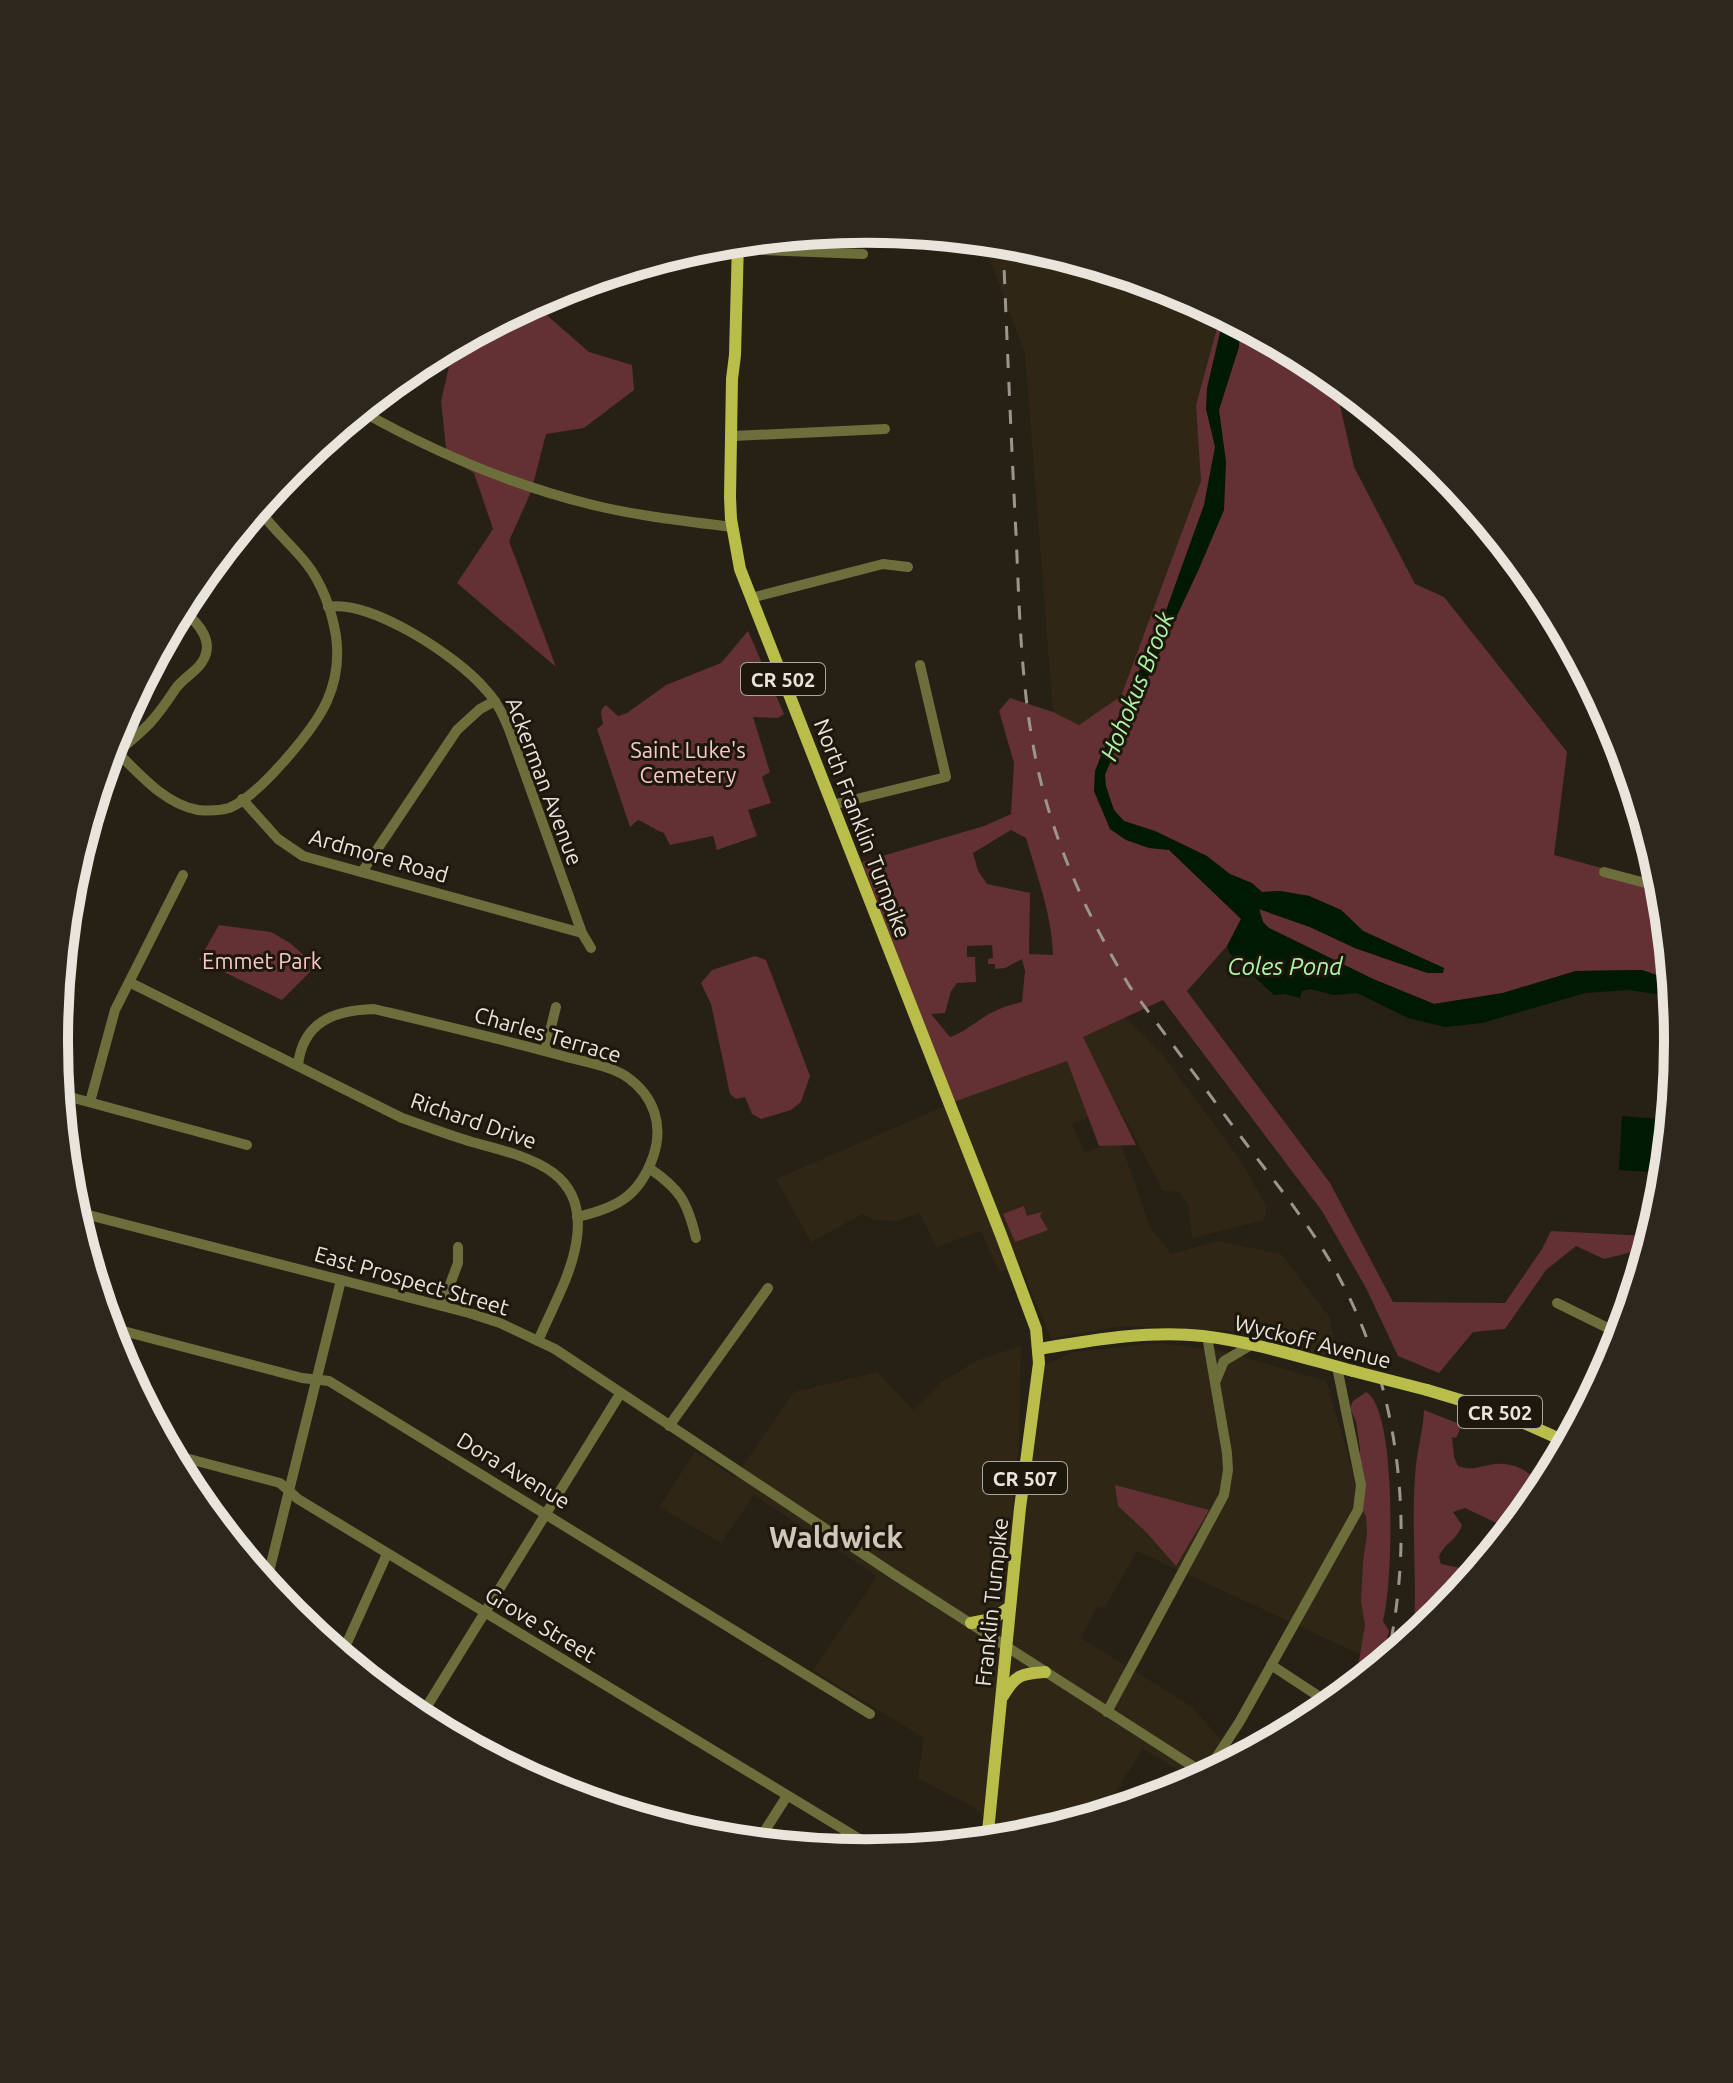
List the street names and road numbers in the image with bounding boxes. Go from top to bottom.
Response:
road number: CR 502 [741,663,825,695]
street label: Ackerman Avenue [501,694,589,868]
street label: North Franklin Turnpike [810,715,916,941]
street label: Ardmore Road [307,823,451,887]
street label: Charles Terrace [472,1001,624,1067]
street label: Richard Drive [408,1087,540,1153]
street label: East Prospect Street [312,1240,512,1320]
street label: Wyckoff Avenue [1232,1309,1394,1373]
road number: CR 502 [1458,1396,1542,1428]
street label: Dora Avenue [453,1427,575,1513]
road number: CR 507 [983,1462,1067,1494]
street label: Franklin Turnpike [970,1516,1012,1688]
street label: Grove Street [481,1581,601,1667]

